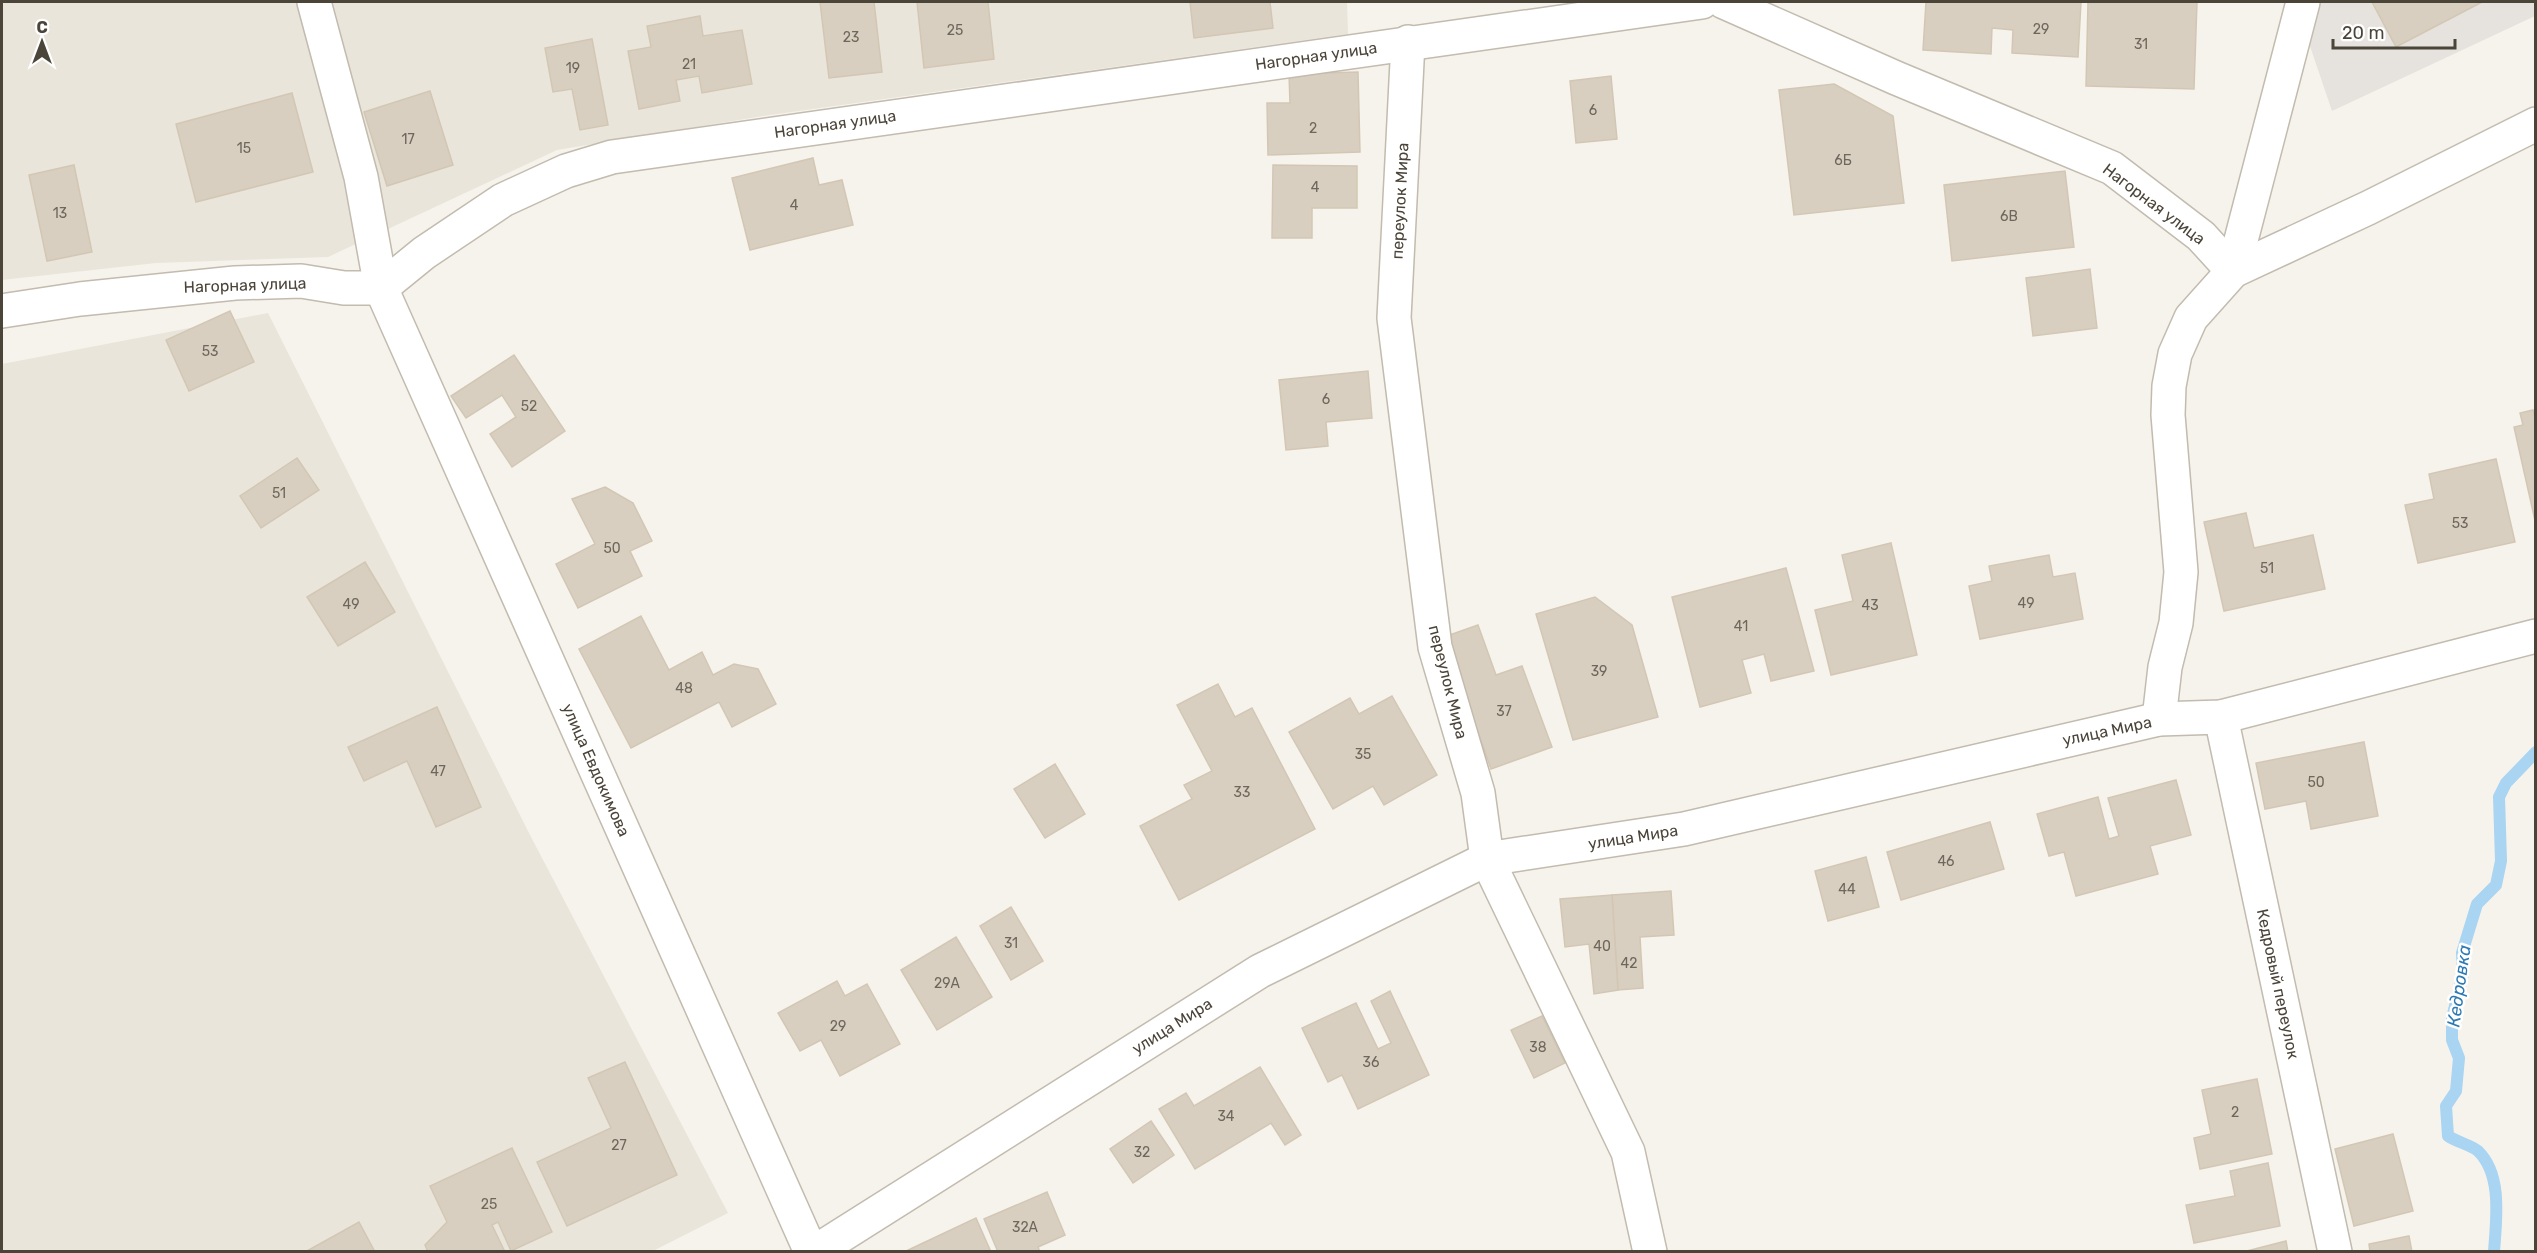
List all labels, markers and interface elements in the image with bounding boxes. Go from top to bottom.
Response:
north arrow [12,12,72,72]
scale bar [2333,12,2454,50]
text: С [36,18,48,37]
house number: 29 [2033,21,2049,38]
house number: 25 [947,22,963,39]
text: 20 m [2342,22,2384,44]
house number: 23 [843,29,859,46]
house number: 31 [2134,36,2148,53]
street label: Нагорная улица [1254,38,1378,74]
house number: 21 [682,56,696,73]
house number: 19 [566,60,580,77]
house number: 6 [1589,102,1597,119]
street label: Нагорная улица [773,106,897,142]
house number: 2 [1309,120,1317,137]
house number: 17 [401,131,415,148]
house number: 15 [237,140,251,157]
street label: переулок Мира [1387,142,1413,260]
house number: 6Б [1834,152,1852,169]
street label: Нагорная улица [2099,159,2209,249]
house number: 4 [1311,179,1320,196]
house number: 4 [790,197,799,214]
house number: 13 [53,205,67,222]
house number: 6В [2000,208,2018,225]
street label: Нагорная улица [183,273,307,297]
house number: 53 [202,343,218,360]
house number: 6 [1322,391,1330,408]
house number: 52 [521,398,537,415]
house number: 51 [272,485,286,502]
house number: 53 [2452,515,2468,532]
house number: 50 [603,540,621,557]
house number: 51 [2260,560,2274,577]
house number: 49 [2018,595,2034,612]
house number: 49 [343,596,359,613]
house number: 43 [1861,597,1879,614]
house number: 41 [1734,618,1748,635]
street label: переулок Мира [1425,623,1471,741]
house number: 39 [1591,663,1607,680]
house number: 48 [675,680,693,697]
street label: улица Евдокимова [558,701,634,839]
house number: 37 [1496,703,1512,720]
street label: улица Мира [2061,712,2153,750]
house number: 35 [1355,746,1371,763]
house number: 47 [430,763,446,780]
house number: 50 [2307,774,2325,791]
house number: 33 [1234,784,1250,801]
street label: улица Мира [1587,821,1679,853]
house number: 46 [1937,853,1955,870]
house number: 44 [1838,881,1856,898]
street label: Кедровый переулок [2253,907,2303,1061]
house number: 31 [1004,935,1018,952]
house number: 40 [1593,938,1611,955]
water label: Кедровка [2442,943,2476,1029]
house number: 42 [1621,955,1637,972]
house number: 29А [934,975,961,992]
street label: улица Мира [1128,994,1216,1058]
house number: 29 [830,1018,846,1035]
house number: 38 [1529,1039,1547,1056]
house number: 36 [1363,1054,1379,1071]
house number: 2 [2231,1104,2239,1121]
house number: 34 [1217,1108,1235,1125]
house number: 27 [611,1137,627,1154]
house number: 32 [1134,1144,1150,1161]
house number: 25 [481,1196,497,1213]
house number: 32А [1012,1219,1039,1236]

